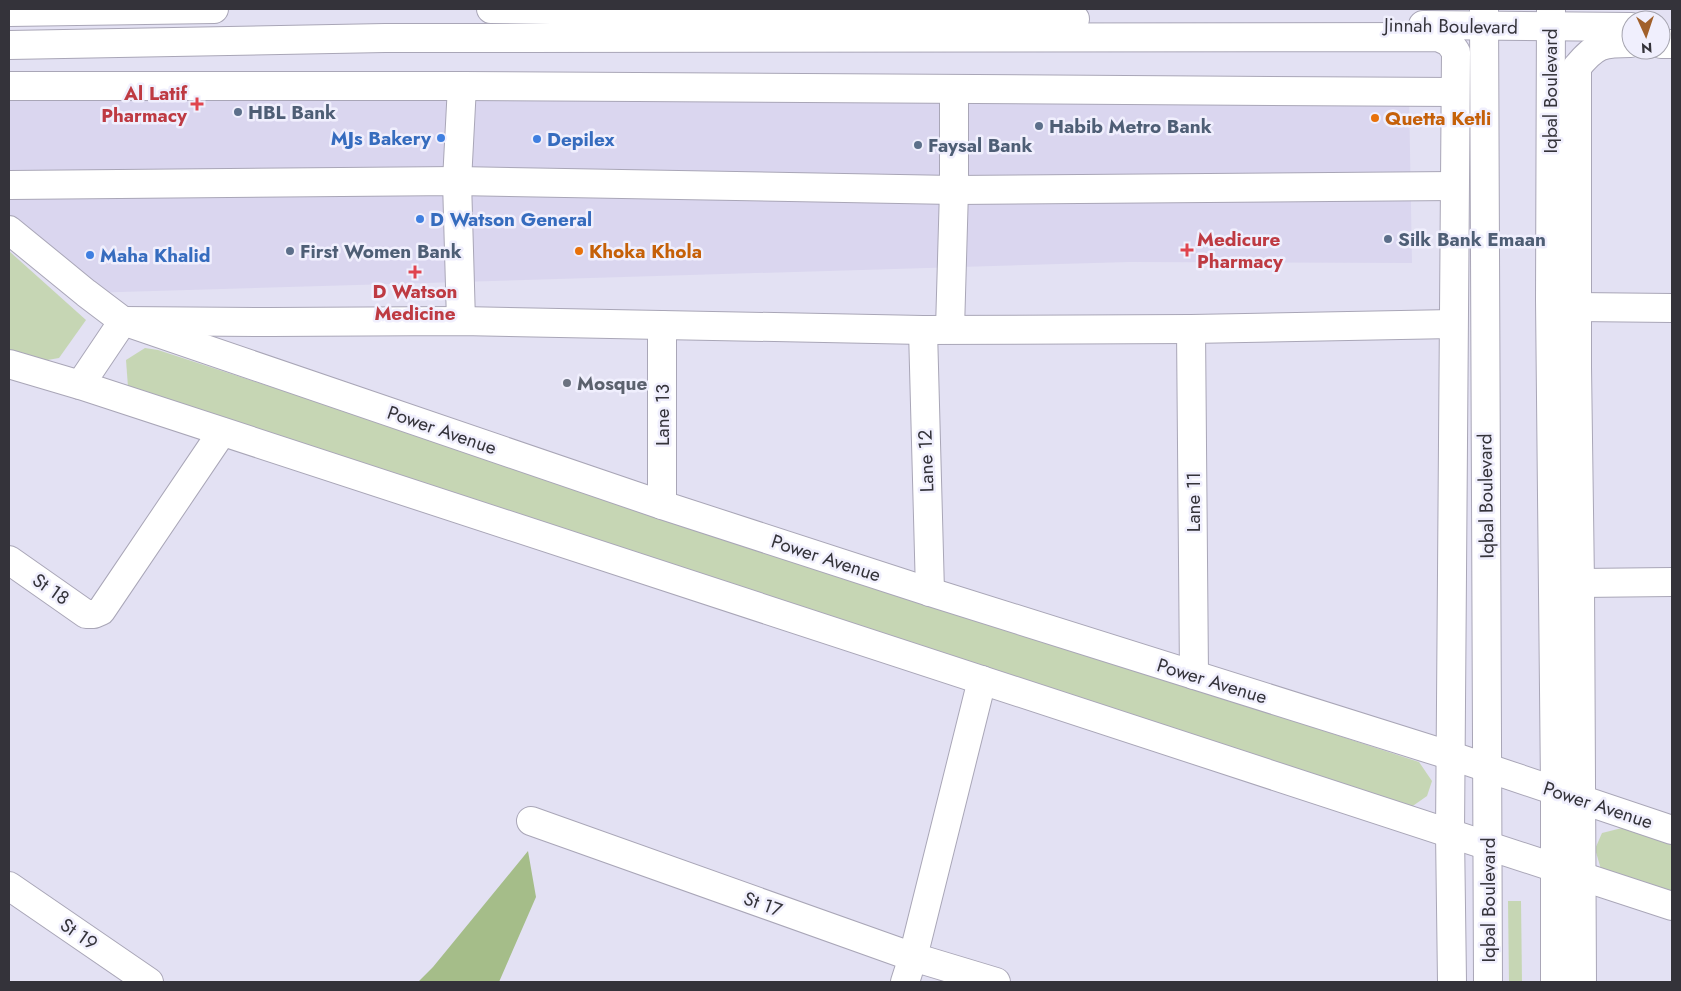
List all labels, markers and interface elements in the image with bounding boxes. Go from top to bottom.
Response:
north arrow [1621,10,1671,60]
street label: Jinnah Boulevard [1381,11,1518,41]
street label: Iqbal Boulevard [1537,28,1564,154]
text: N [1641,38,1653,58]
place label: Al Latif Pharmacy [101,80,188,129]
marker: Al Latif Pharmacy [191,98,203,110]
place label: HBL Bank [248,99,336,126]
place label: Quetta Ketli [1385,105,1491,132]
marker: HBL Bank [232,106,244,118]
marker: Quetta Ketli [1369,112,1381,124]
place label: Habib Metro Bank [1049,113,1212,140]
marker: Habib Metro Bank [1033,120,1045,132]
place label: MJs Bakery [331,125,432,152]
place label: Depilex [547,126,616,153]
marker: MJs Bakery [435,132,447,144]
place label: Faysal Bank [928,132,1032,159]
marker: Depilex [531,133,543,145]
marker: Faysal Bank [912,139,924,151]
place label: D Watson General [430,206,592,233]
marker: D Watson General [414,213,426,225]
place label: Medicure Pharmacy [1197,226,1284,275]
place label: Silk Bank Emaan [1398,226,1546,253]
marker: Silk Bank Emaan [1382,233,1394,245]
place label: First Women Bank [300,238,462,265]
place label: Khoka Khola [589,238,702,265]
place label: Maha Khalid [100,242,210,269]
marker: Medicure Pharmacy [1181,244,1193,256]
marker: First Women Bank [284,245,296,257]
marker: Khoka Khola [573,245,585,257]
marker: Maha Khalid [84,249,96,261]
marker: D Watson Medicine [409,266,421,278]
place label: D Watson Medicine [372,278,458,327]
place label: Mosque [577,370,647,397]
marker: Mosque [561,377,573,389]
street label: Lane 13 [649,384,676,446]
street label: Power Avenue [384,399,500,461]
street label: Lane 12 [911,429,941,493]
street label: Iqbal Boulevard [1471,433,1501,559]
street label: Lane 11 [1180,472,1207,532]
street label: Power Avenue [768,528,884,588]
street label: St 18 [27,567,75,611]
street label: Power Avenue [1154,651,1271,711]
street label: Power Avenue [1540,775,1656,835]
street label: Iqbal Boulevard [1475,837,1502,963]
street label: St 17 [740,885,786,923]
street label: St 19 [55,911,103,957]

